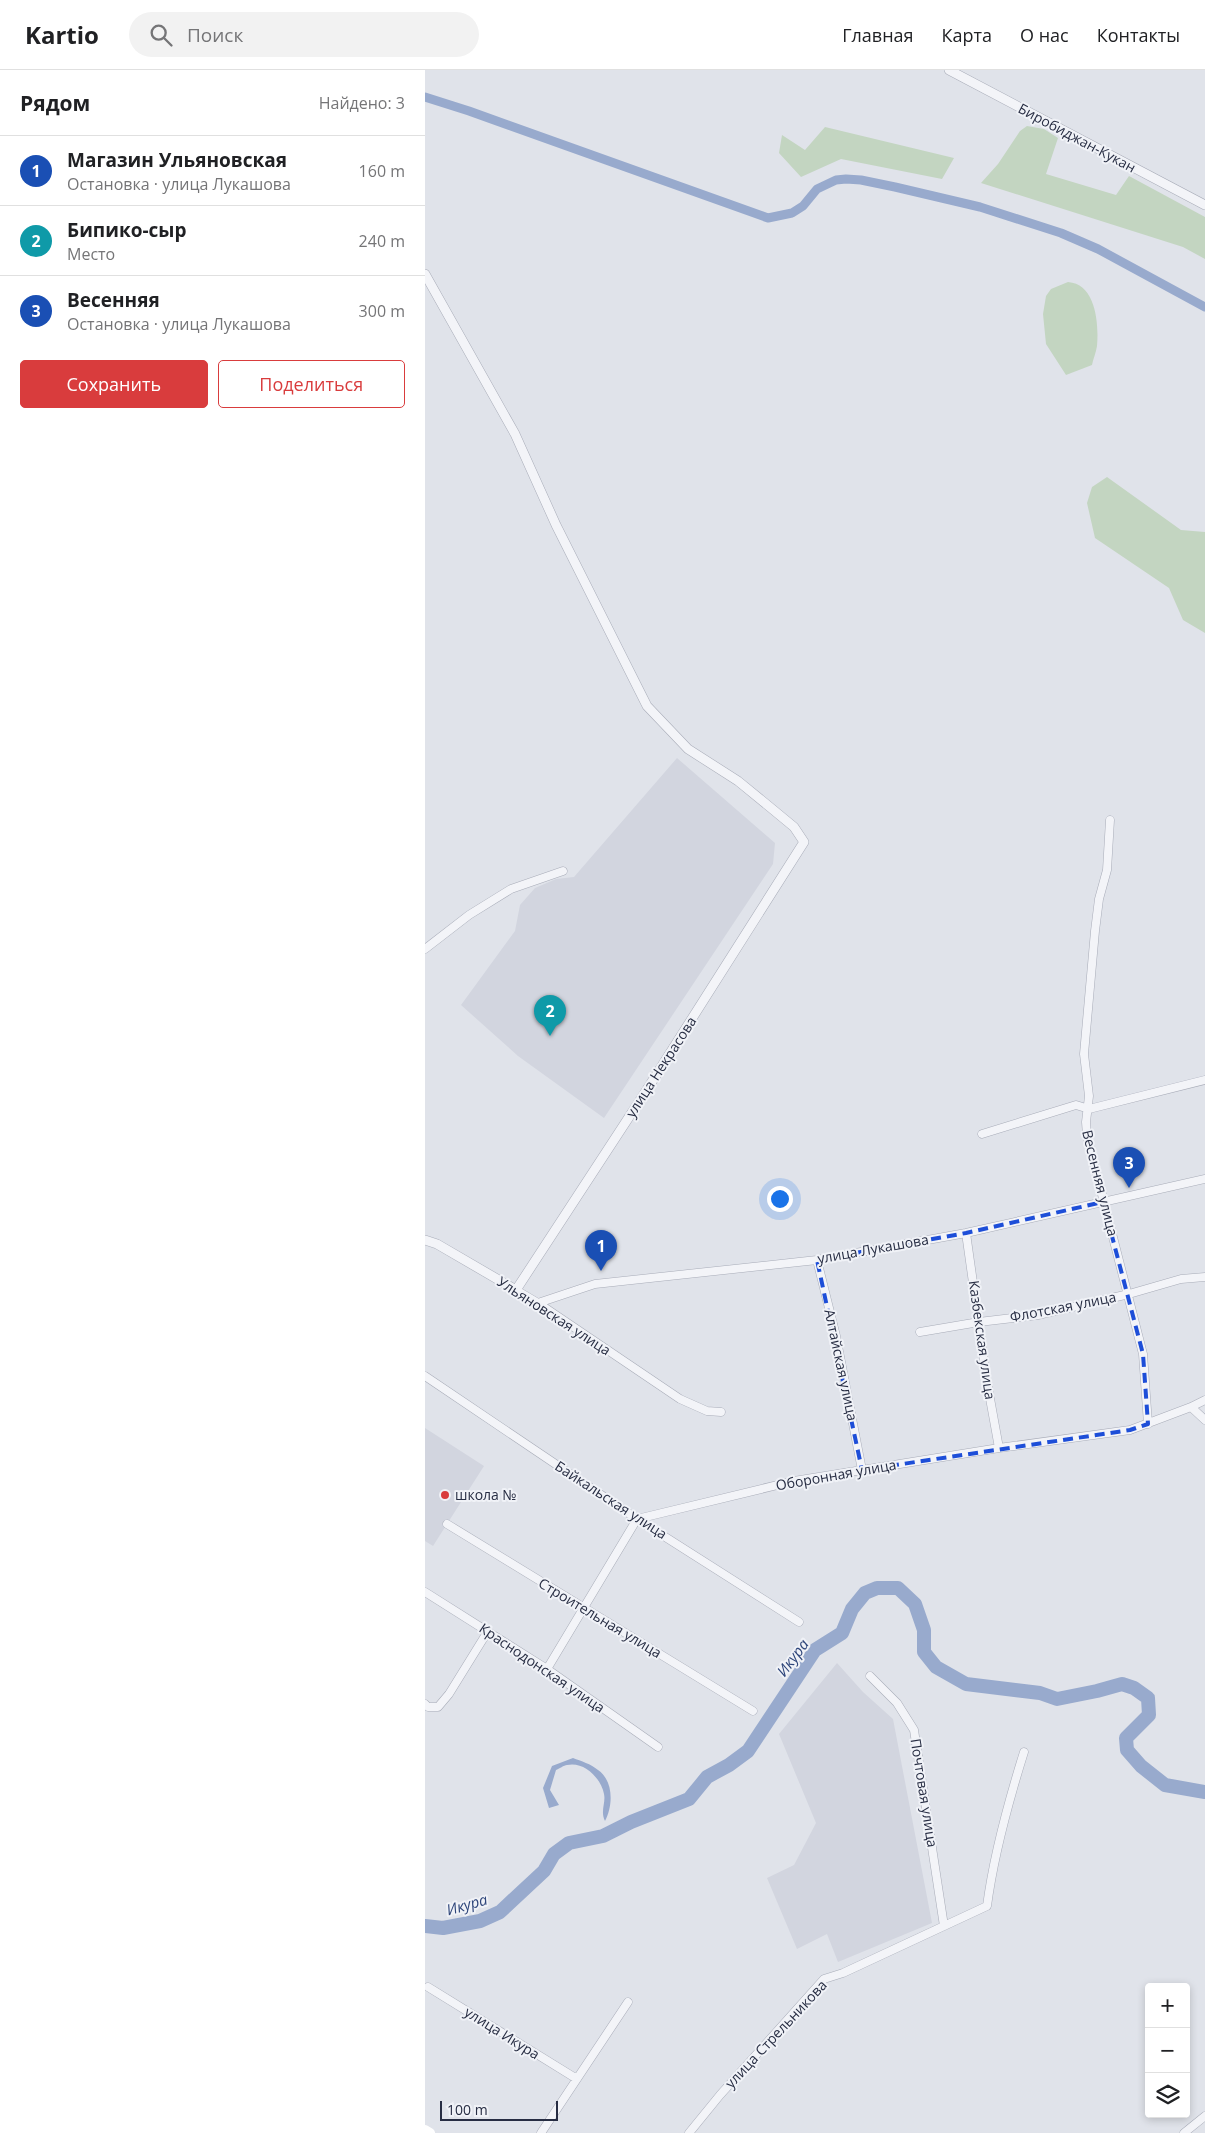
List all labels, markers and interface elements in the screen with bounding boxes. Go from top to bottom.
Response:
search box [129,12,479,57]
text: Kartio [25,18,99,51]
icon: search [147,21,175,49]
text: Поиск [187,22,243,48]
text: Главная [842,23,914,47]
text: Карта [942,23,992,47]
text: О нас [1020,23,1069,47]
text: Контакты [1097,23,1180,47]
text: Рядом [20,89,90,117]
text: Найдено: 3 [319,92,405,114]
street label: Биробиджан-Кукан [1015,99,1139,177]
text: Магазин Ульяновская [67,147,287,173]
text: 1 [31,160,41,182]
text: 160 m [359,160,405,182]
text: Остановка · улица Лукашова [67,173,291,195]
text: Бипико-сыр [67,217,186,243]
text: 2 [31,230,41,252]
text: 240 m [359,230,405,252]
text: Место [67,243,115,265]
text: Весенняя [67,287,160,313]
text: 3 [31,300,41,322]
text: 300 m [359,300,405,322]
text: Остановка · улица Лукашова [67,313,291,335]
button: Сохранить [20,360,208,408]
button: Поделиться [218,360,405,408]
pin: 2 [534,995,566,1036]
street label: улица Некрасова [621,1013,700,1121]
street label: Весенняя улица [1078,1128,1123,1238]
pin: 3 [1113,1147,1145,1188]
your location [767,1186,793,1212]
street label: улица Лукашова [816,1229,930,1268]
pin: 1 [585,1230,617,1271]
street label: Ульяновская улица [494,1272,615,1359]
street label: Казбекская улица [965,1279,1000,1401]
street label: Флотская улица [1008,1287,1118,1326]
street label: Алтайская улица [820,1307,863,1422]
street label: Оборонная улица [774,1455,898,1494]
street label: Байкальская улица [552,1456,671,1543]
place label: школа № [455,1485,517,1504]
marker: школа № [439,1489,451,1501]
street label: Строительная улица [535,1573,665,1662]
street label: Краснодонская улица [476,1618,609,1717]
water label: Икура [772,1634,813,1680]
street label: Почтовая улица [907,1737,942,1849]
water label: Икура [444,1889,490,1919]
street label: улица Стрельникова [720,1975,831,2092]
map controls [1145,1983,1190,2118]
button: + [1145,1983,1190,2028]
street label: улица Икура [461,2002,543,2063]
button: − [1145,2028,1190,2073]
button: layers [1145,2073,1190,2118]
scale bar [440,2098,557,2121]
text: 100 m [447,2100,488,2119]

